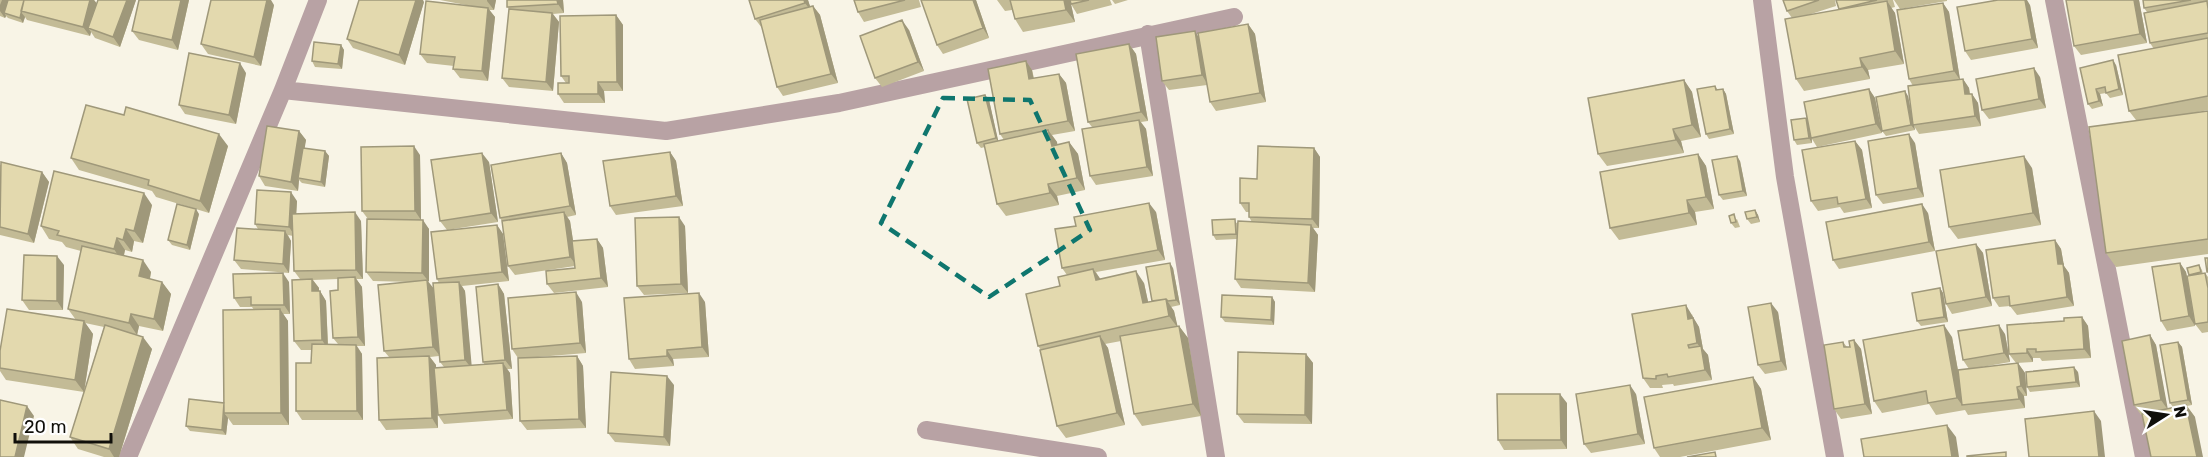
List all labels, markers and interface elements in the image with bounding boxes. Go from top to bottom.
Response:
north arrow [2136,385,2196,445]
text: N [2170,404,2191,420]
scale bar [15,406,111,444]
text: 20 m [24,416,66,438]

